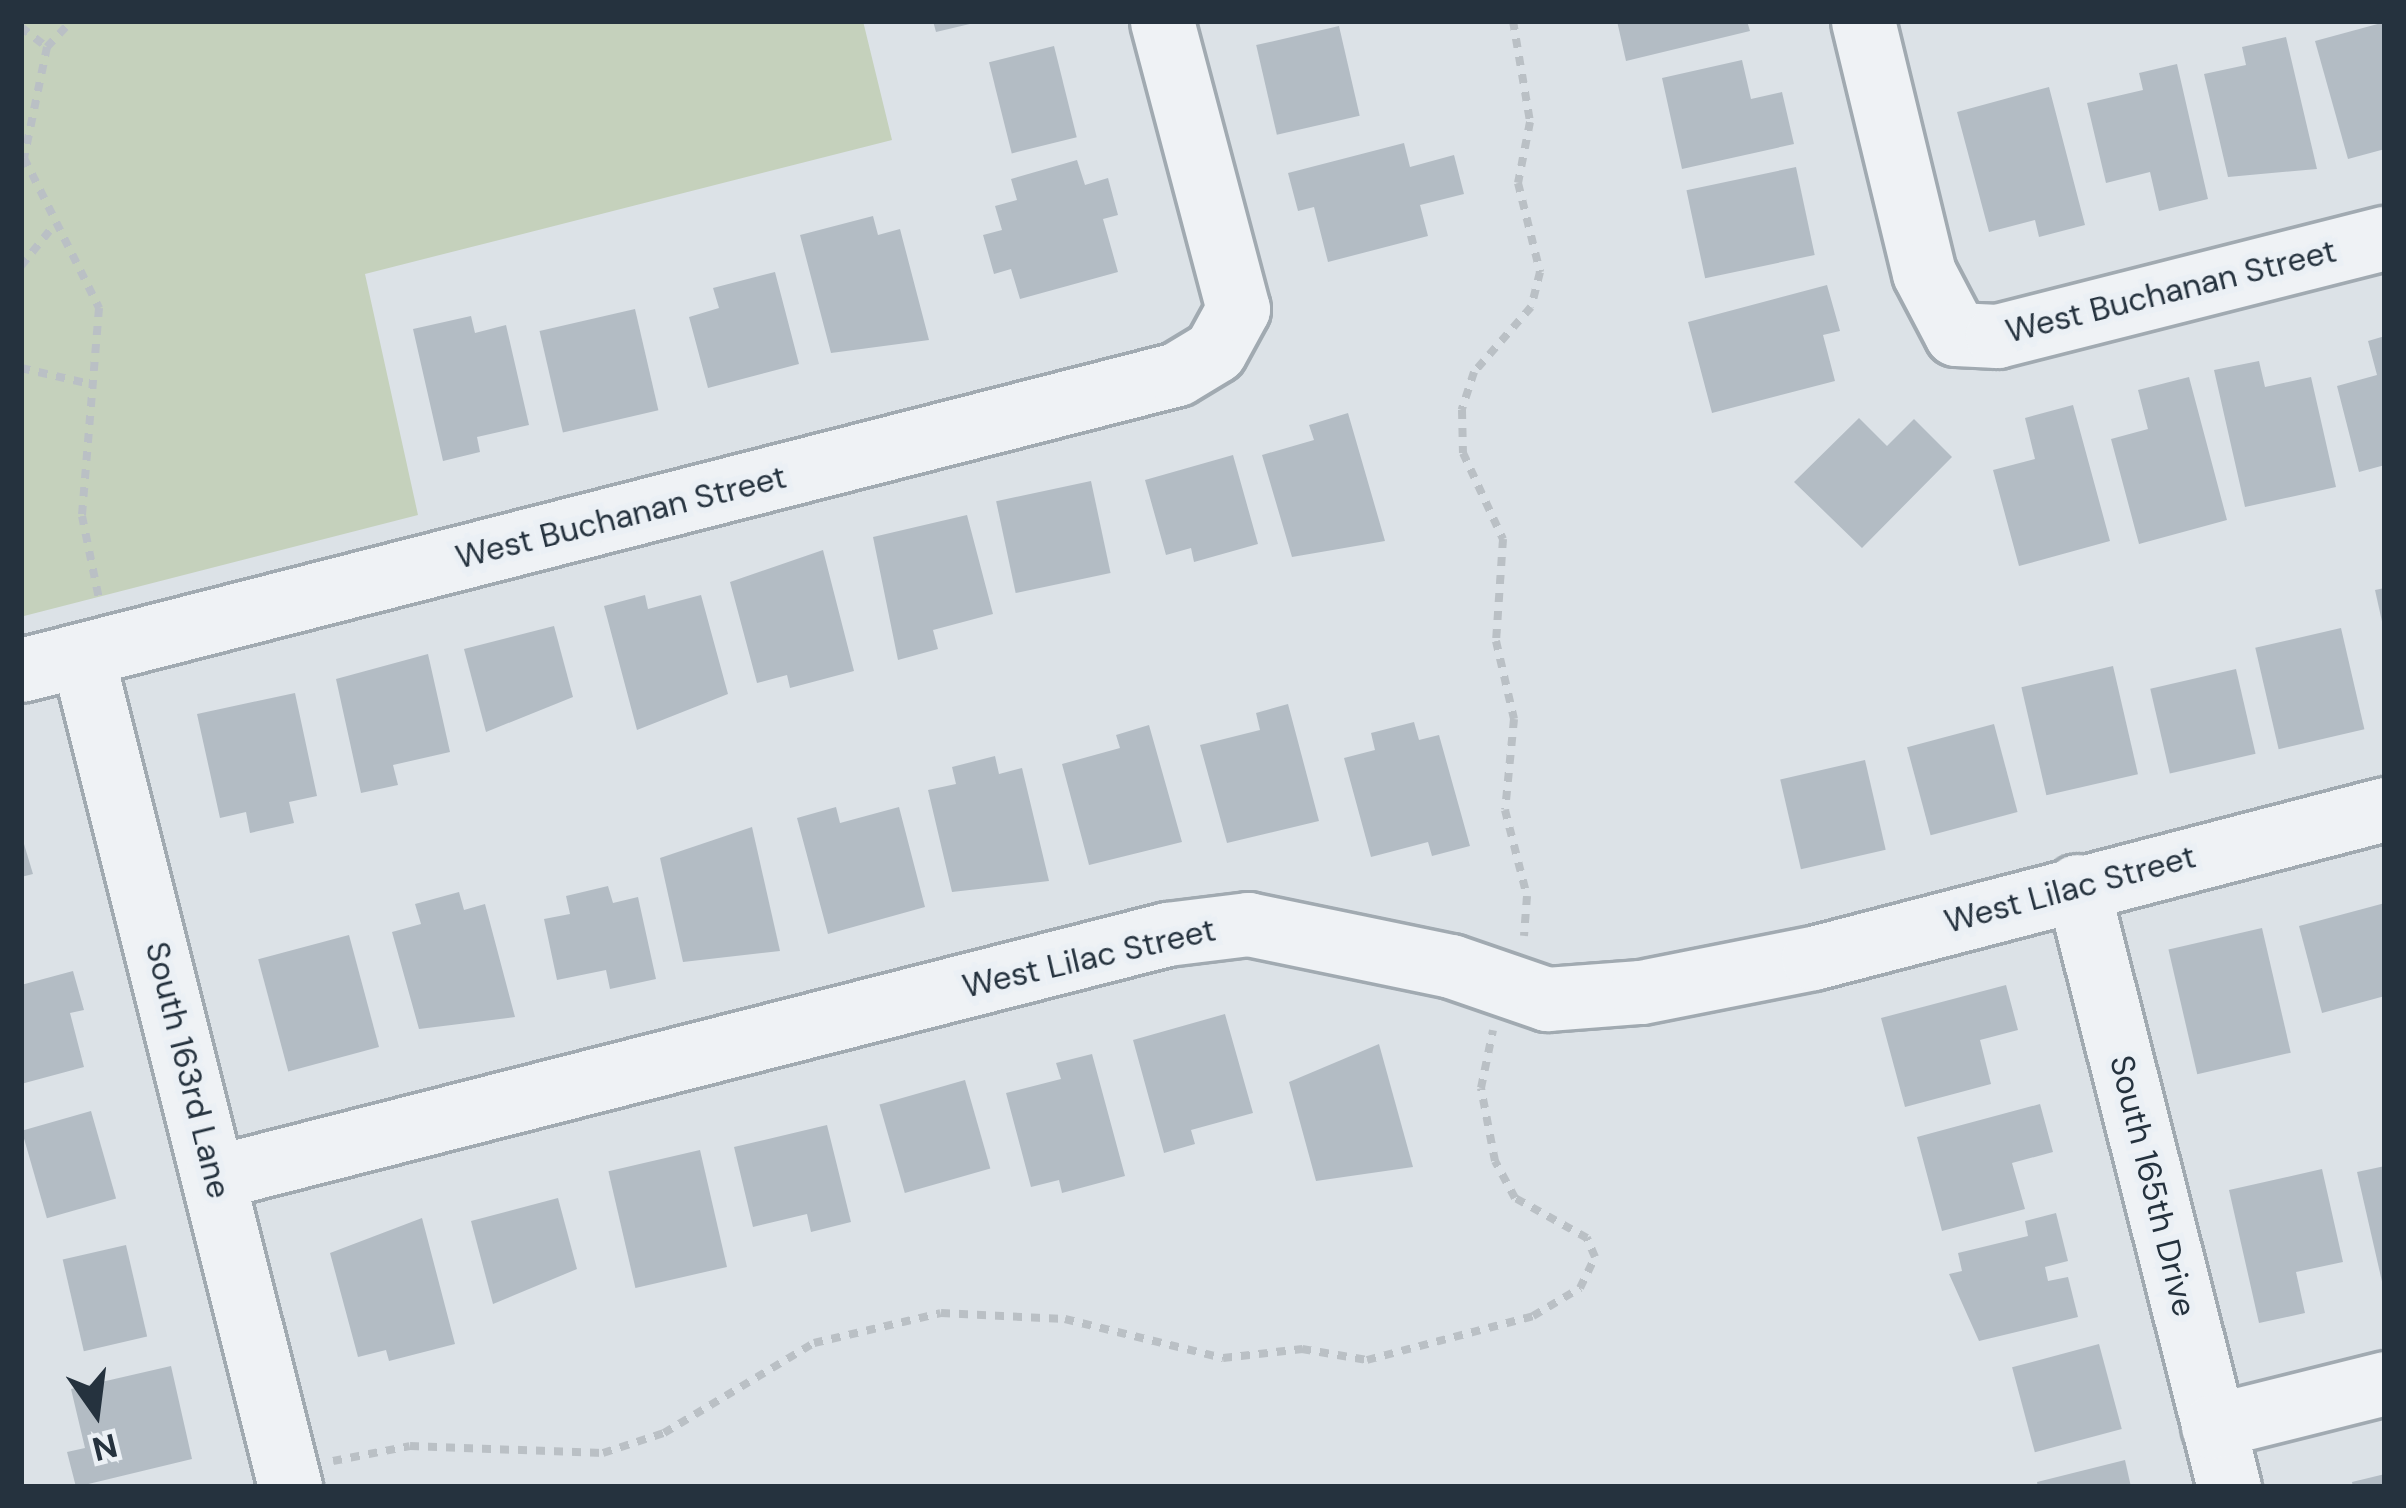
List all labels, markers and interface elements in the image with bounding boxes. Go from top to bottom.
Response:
street label: West Buchanan Street [2002,231,2340,351]
street label: West Buchanan Street [452,457,790,577]
street label: West Lilac Street [1940,836,2200,942]
street label: West Lilac Street [959,910,1219,1006]
street label: South 163rd Lane [137,938,239,1202]
street label: South 165th Drive [2101,1051,2205,1321]
north arrow [36,1352,156,1472]
text: N [88,1424,122,1471]

